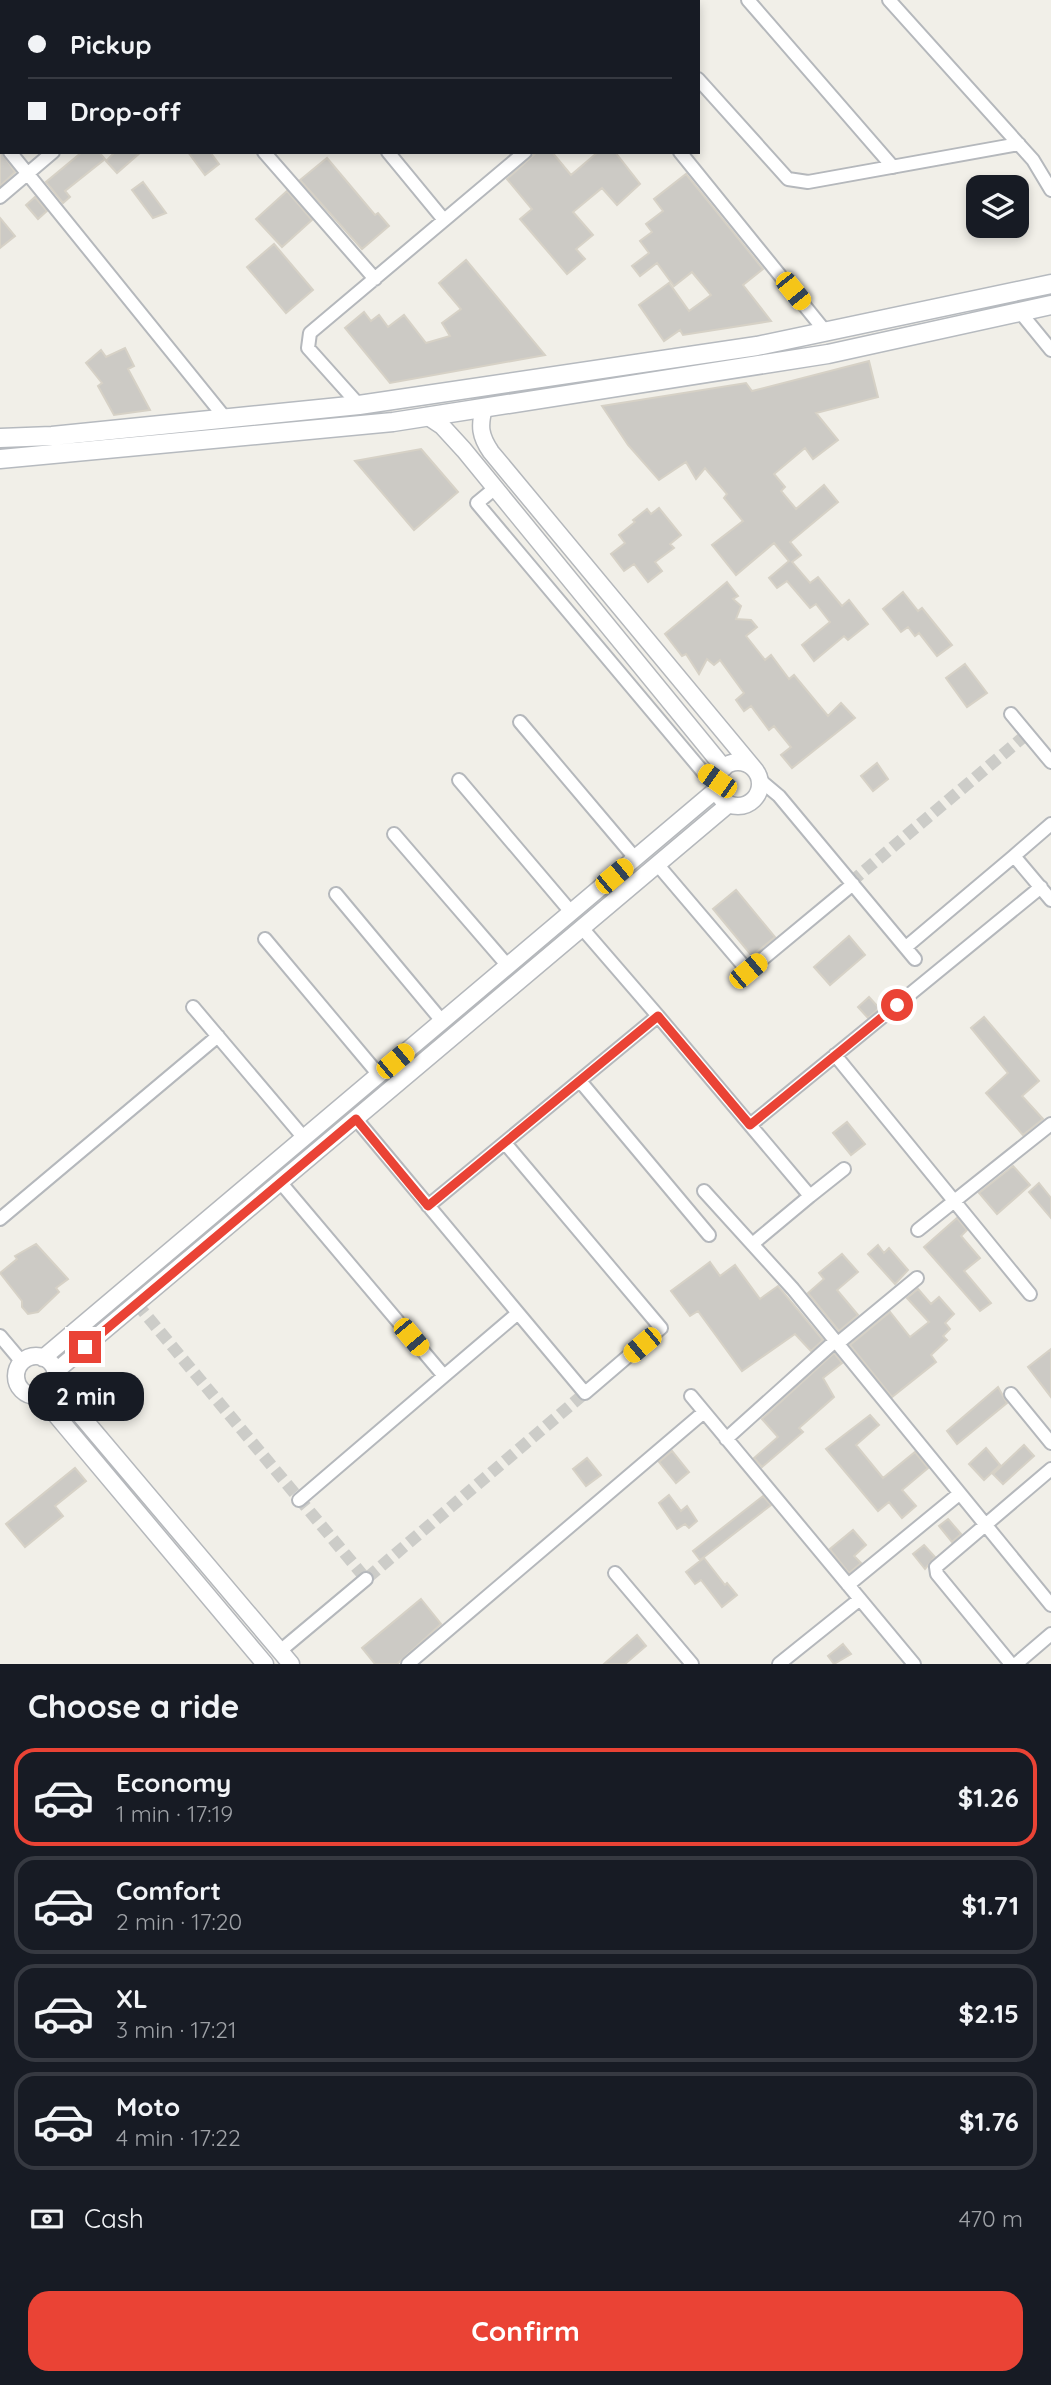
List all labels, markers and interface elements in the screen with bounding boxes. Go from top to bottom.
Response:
text: Pickup [70,28,152,61]
text: Drop-off [70,95,181,128]
map controls [966,175,1029,238]
button: layers [966,175,1029,238]
car [772,268,815,314]
car [694,760,741,802]
car [592,854,637,898]
car [726,949,771,993]
route start [881,989,913,1021]
car [373,1039,418,1083]
car [390,1314,433,1360]
car [620,1323,665,1367]
route end [69,1331,101,1363]
callout: 2 min [27,1372,143,1420]
text: 2 min [56,1382,116,1411]
text: Choose a ride [28,1686,240,1726]
icon: car [32,1766,95,1829]
text: Economy [116,1766,231,1799]
text: $1.26 [958,1781,1019,1814]
text: 1 min · 17:19 [116,1799,233,1828]
icon: car [32,1874,95,1937]
text: Comfort [116,1874,221,1907]
text: $1.71 [961,1889,1019,1922]
text: 2 min · 17:20 [116,1907,242,1936]
icon: car [32,1982,95,2045]
text: XL [116,1982,148,2015]
text: $2.15 [958,1997,1019,2030]
text: 3 min · 17:21 [116,2015,236,2044]
icon: car [32,2090,95,2153]
text: Moto [116,2090,180,2123]
text: $1.76 [959,2105,1019,2138]
text: 4 min · 17:22 [116,2123,241,2152]
icon: cash [28,2200,66,2238]
text: Cash [84,2202,144,2235]
text: 470 m [959,2204,1023,2233]
button: Confirm [28,2291,1023,2371]

